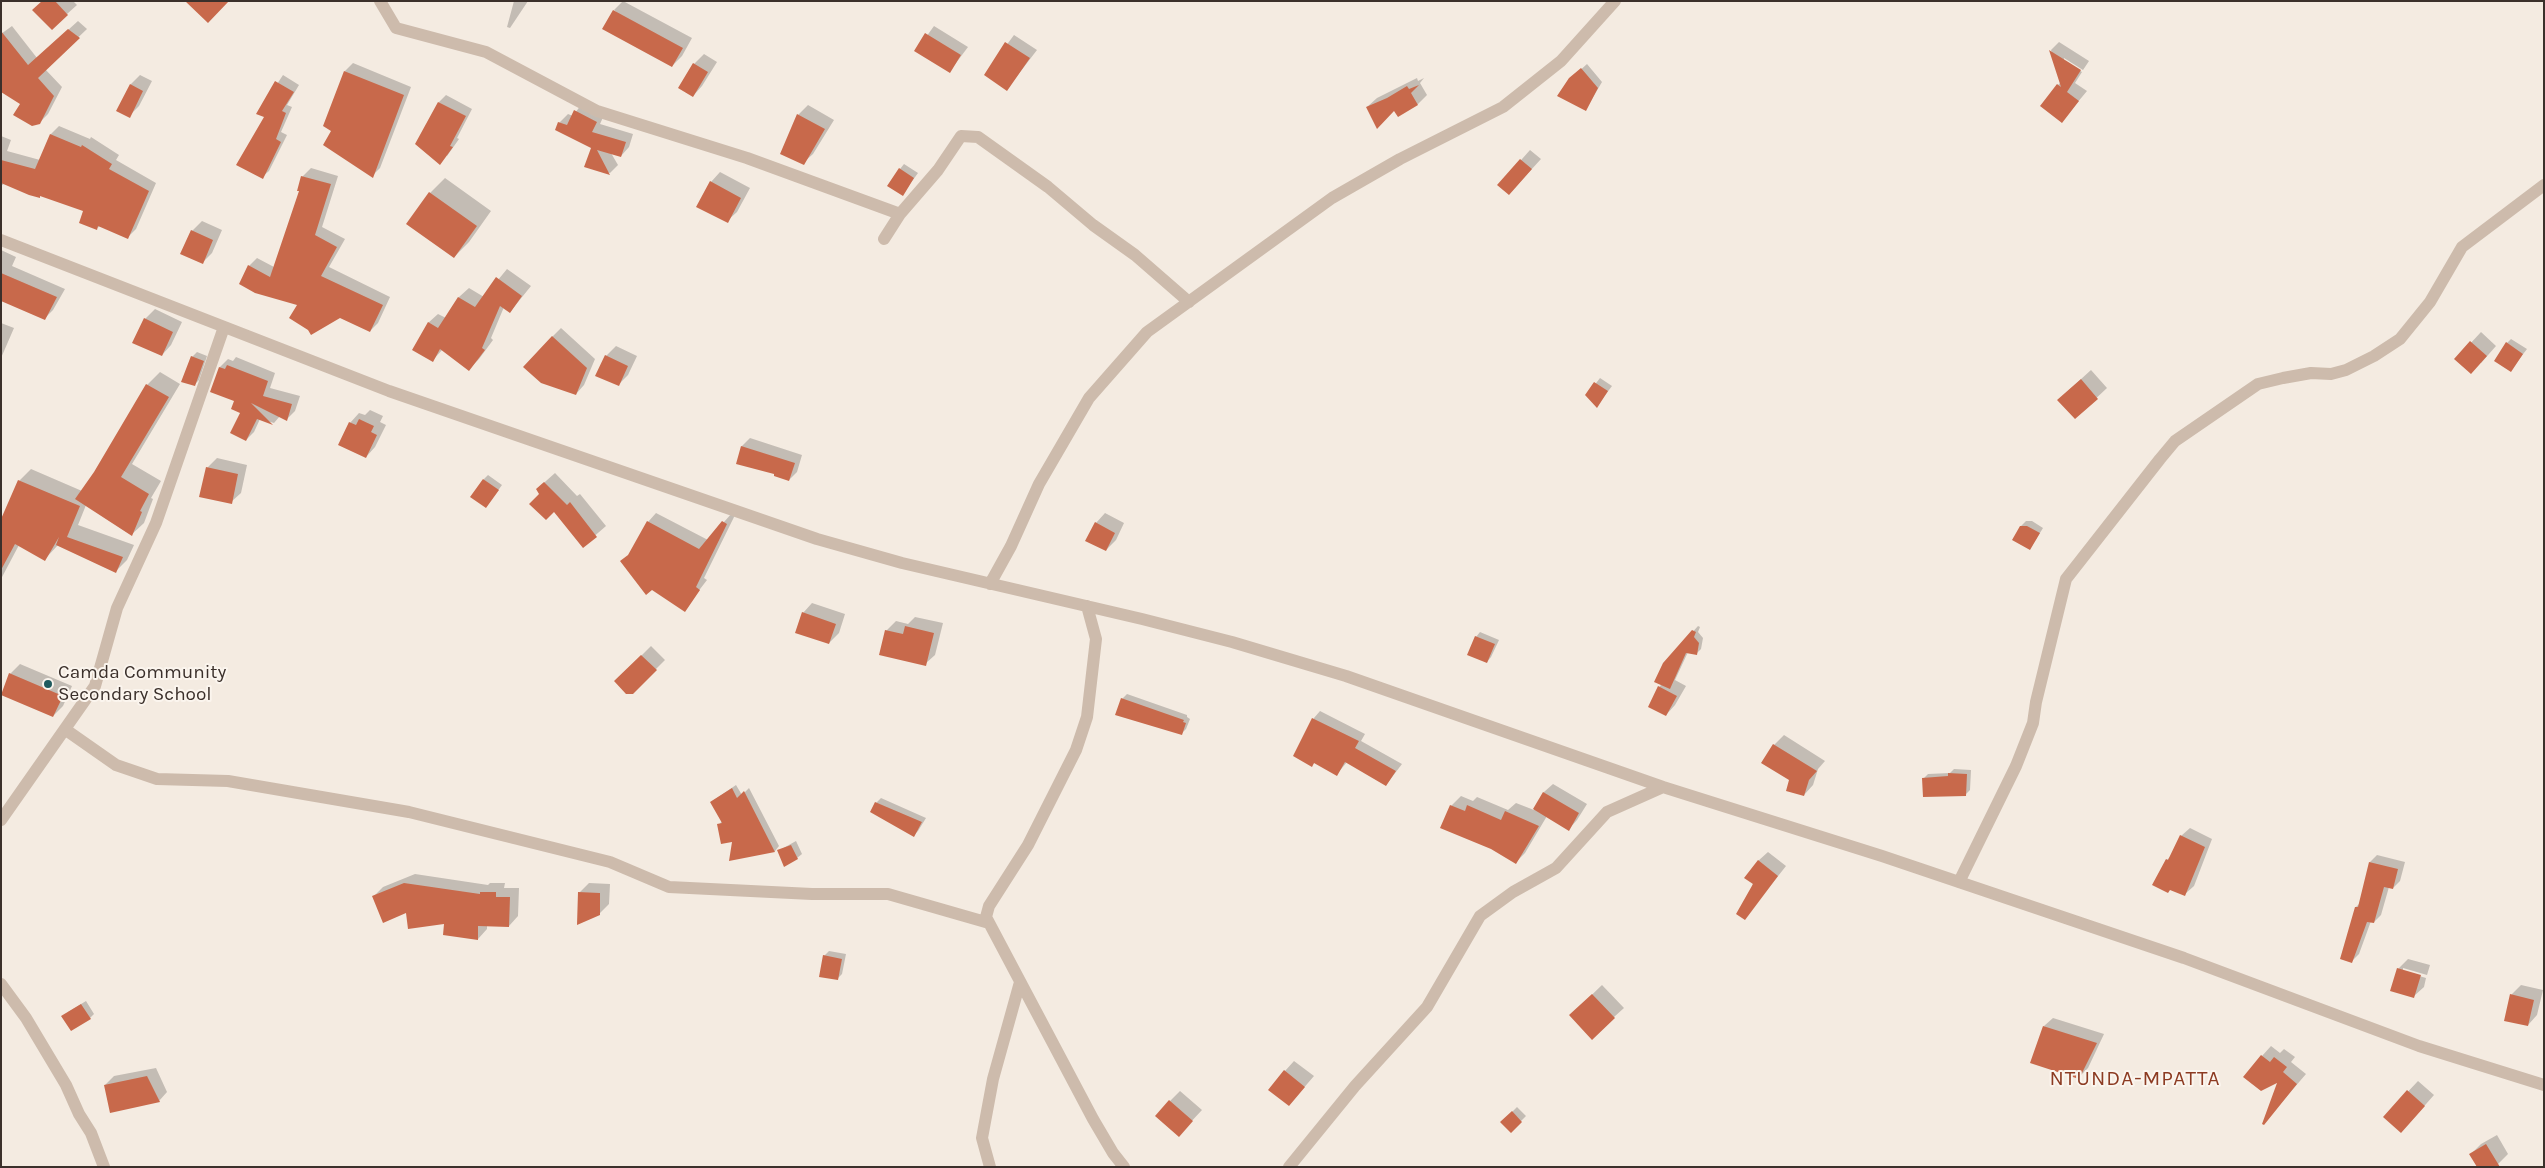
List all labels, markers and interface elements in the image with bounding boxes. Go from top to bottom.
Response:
place label: Camda Community Secondary School [58,662,226,706]
marker: Camda Community Secondary School [42,678,54,690]
district label: NTUNDA-MPATTA [2048,1066,2222,1092]

